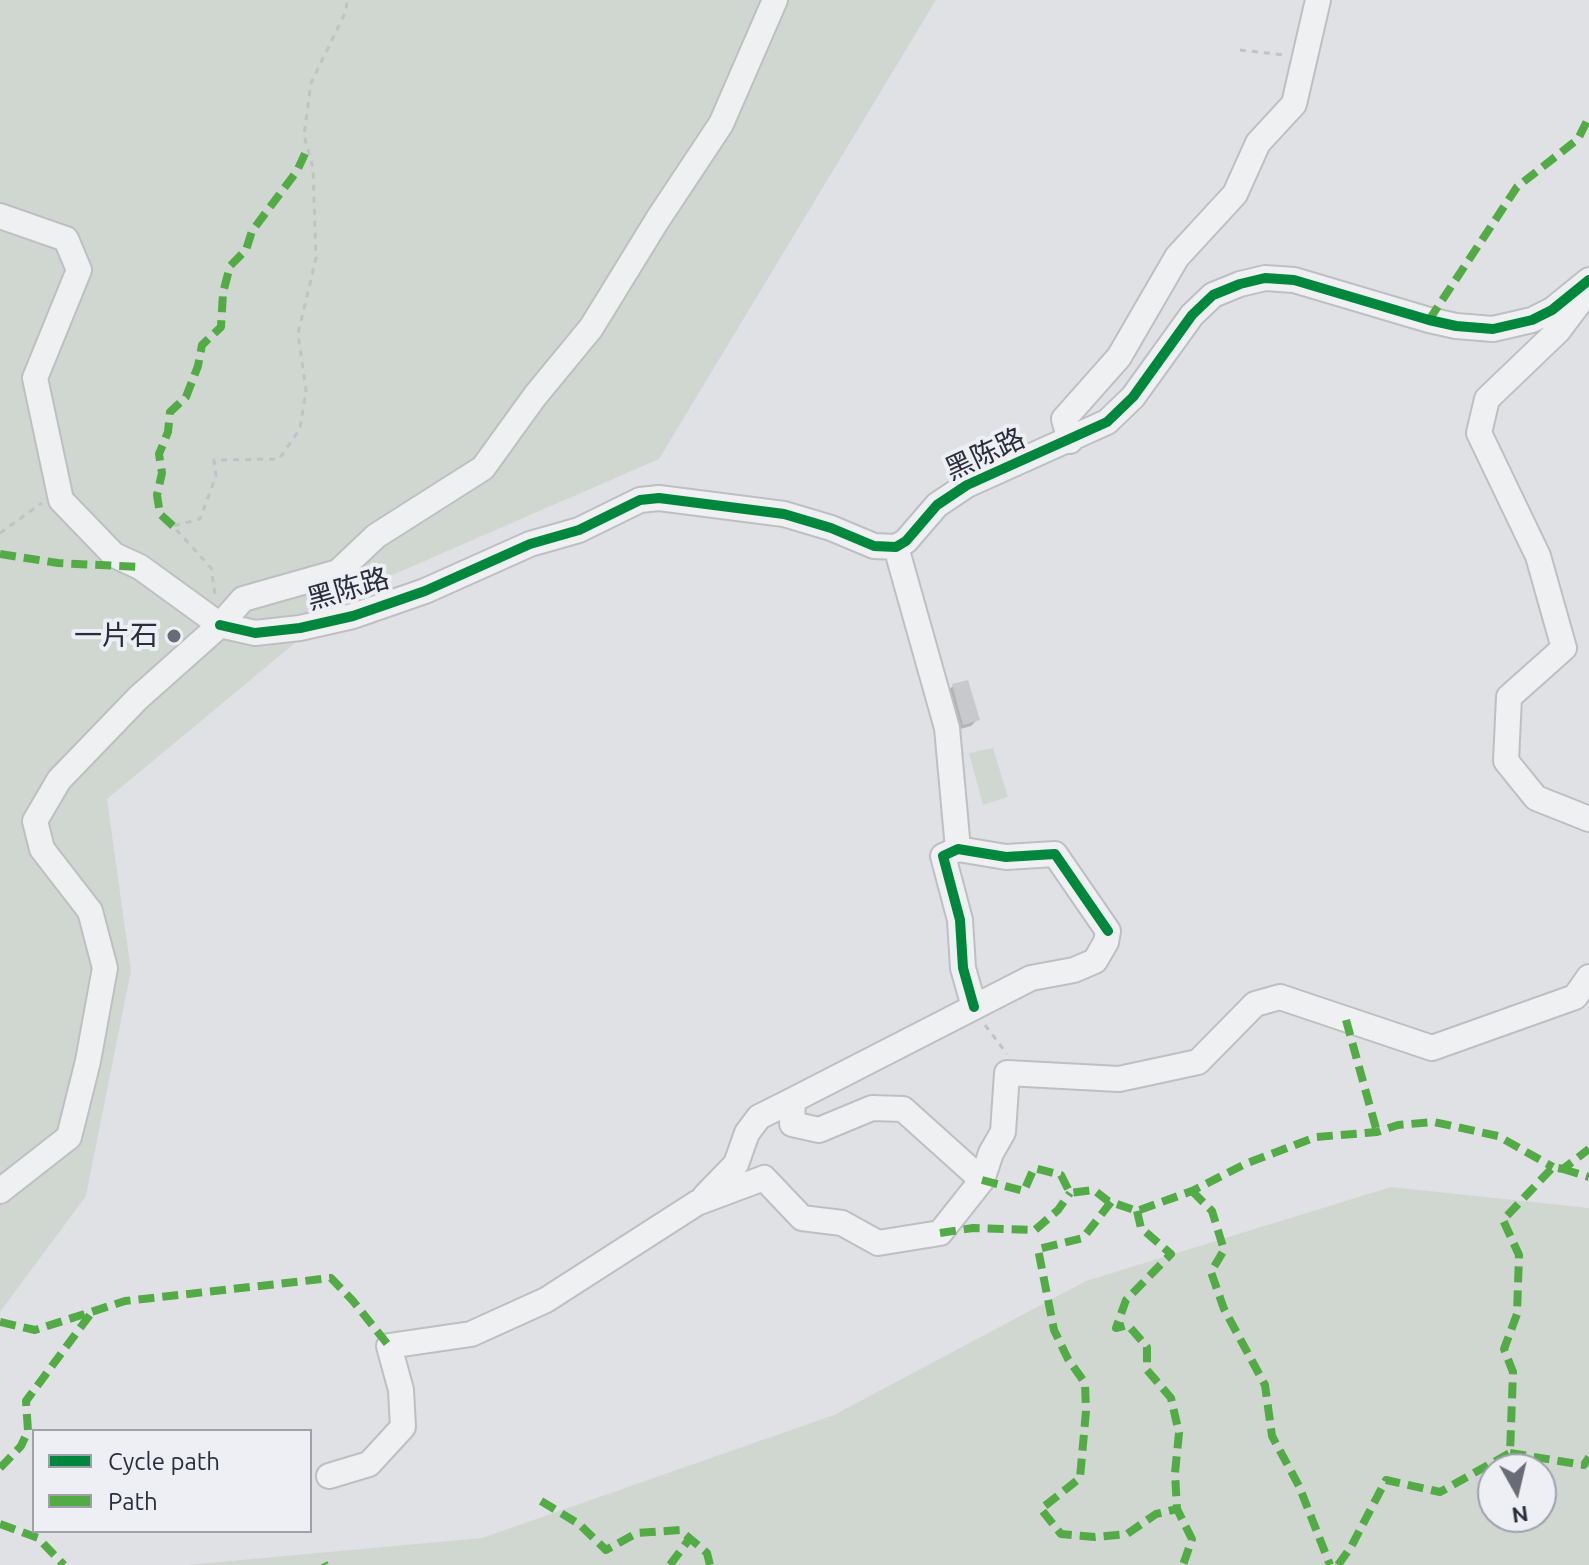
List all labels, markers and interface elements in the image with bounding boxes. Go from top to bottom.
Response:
street label: 黑陈路 [940,421,1030,487]
street label: 黑陈路 [303,561,393,617]
place label: 一片石 [74,619,158,653]
marker: 一片石 [165,627,183,645]
legend [32,1429,312,1533]
text: Cycle path [108,1448,220,1475]
north arrow [1477,1453,1557,1533]
text: Path [108,1488,158,1515]
text: N [1510,1502,1530,1529]

